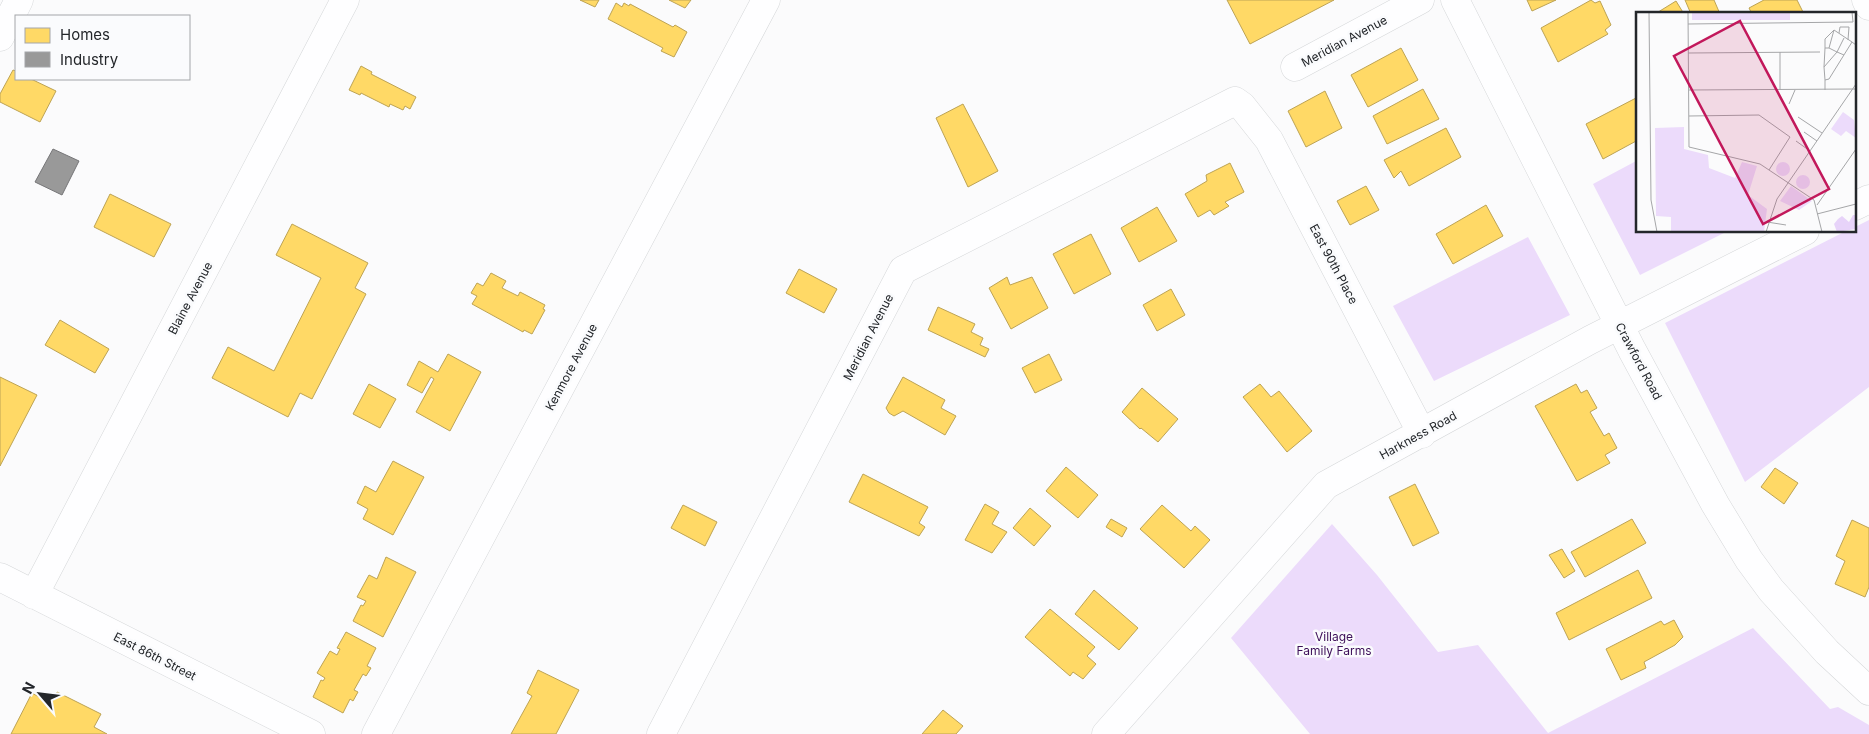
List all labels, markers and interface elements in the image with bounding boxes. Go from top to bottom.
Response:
street label: Meridian Avenue [1299,12,1389,70]
inset map [1636,12,1856,232]
legend [15,15,190,80]
text: Homes [60,25,110,44]
text: Industry [60,50,119,69]
street label: East 90th Place [1307,221,1361,307]
street label: Blaine Avenue [165,259,215,337]
street label: Meridian Avenue [840,291,896,383]
street label: Crawford Road [1612,320,1666,402]
street label: Kenmore Avenue [542,321,600,413]
street label: Harkness Road [1377,408,1459,462]
street label: East 86th Street [111,629,199,683]
park label: Village Family Farms [1296,629,1372,658]
north arrow [15,669,65,719]
text: N [18,679,38,696]

